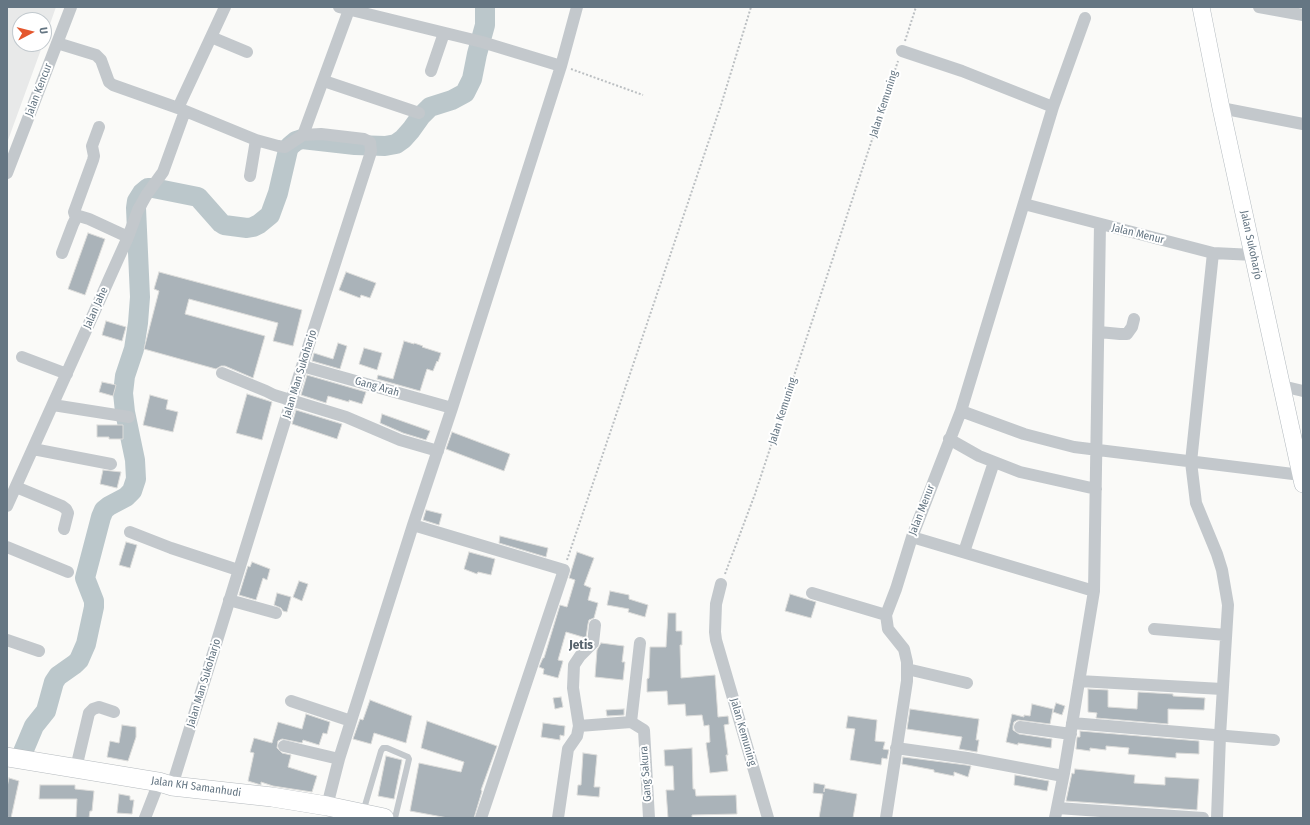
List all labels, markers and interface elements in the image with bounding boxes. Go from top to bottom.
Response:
north arrow [12,12,52,52]
text: U [37,27,50,35]
street label: Jalan Kencur [23,61,55,119]
street label: Jalan Kemuning [867,69,901,139]
street label: Jalan Sukoharjo [1237,209,1265,281]
street label: Jalan Menur [1110,221,1166,247]
street label: Jalan Jahe [81,285,111,331]
street label: Jalan Man Sukoharjo [280,328,320,420]
street label: Gang Arah [353,374,401,400]
street label: Jalan Kemuning [766,376,800,446]
street label: Jalan Menur [906,483,938,537]
street label: Jalan Man Sukoharjo [184,637,224,729]
district label: Jetis [569,637,593,653]
street label: Jalan Kemuning [727,697,759,767]
street label: Gang Sakura [637,746,655,802]
street label: Jalan KH Samanhudi [150,774,242,800]

